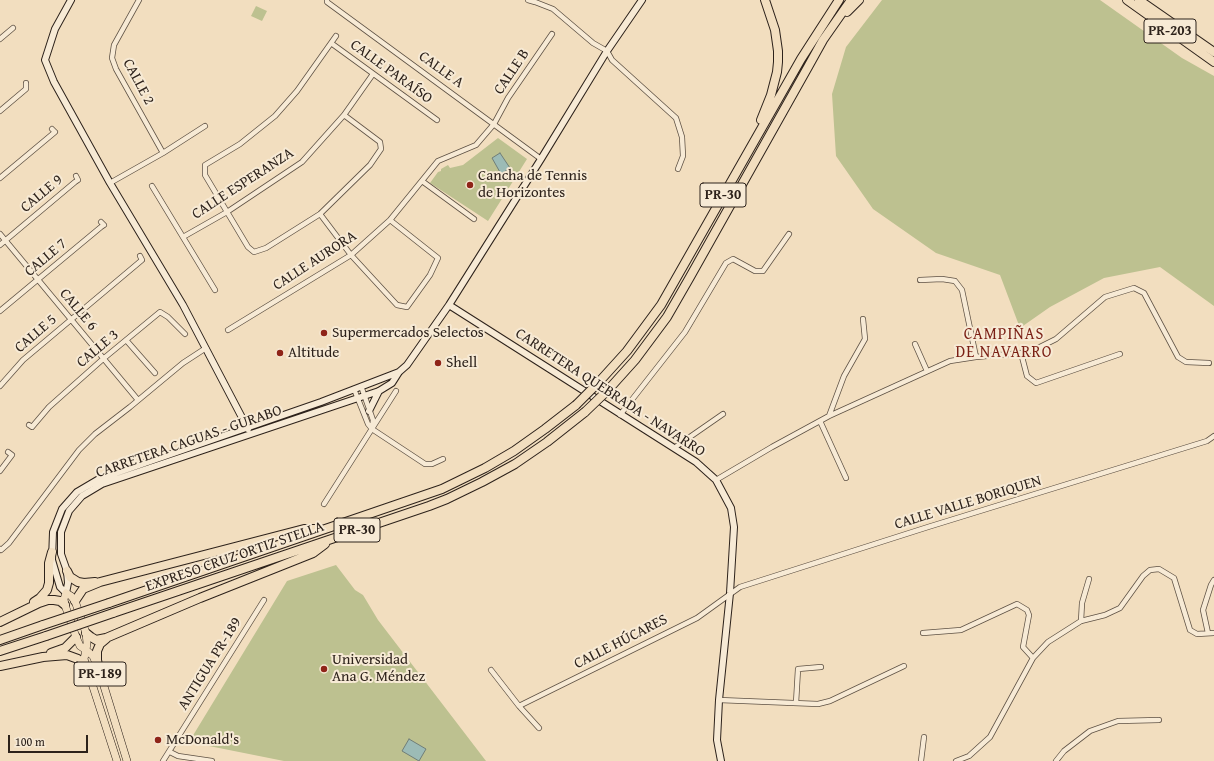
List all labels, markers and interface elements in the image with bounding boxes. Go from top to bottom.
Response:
road number: PR-203 [1144,19,1196,43]
street label: CALLE PARAÍSO [346,36,436,108]
street label: CALLE B [490,46,534,98]
street label: CALLE A [415,48,467,92]
street label: CALLE 2 [118,56,158,108]
street label: CALLE ESPERANZA [189,144,297,224]
place label: Cancha de Tennis de Horizontes [478,167,587,202]
street label: CALLE 9 [17,171,67,217]
marker: Cancha de Tennis de Horizontes [465,180,475,190]
road number: PR-30 [700,183,746,207]
street label: CALLE AURORA [270,227,360,295]
street label: CALLE 7 [21,235,71,281]
street label: CALLE 6 [55,285,101,335]
street label: CALLE 5 [11,311,61,357]
place label: Supermercados Selectos [332,324,484,342]
street label: CARRETERA QUEBRADA - NAVARRO [512,325,708,461]
district label: CAMPIÑAS DE NAVARRO [956,325,1052,363]
street label: CALLE 3 [73,326,123,372]
marker: Supermercados Selectos [319,328,329,338]
place label: Altitude [288,344,339,362]
marker: Altitude [275,348,285,358]
place label: Shell [446,354,477,372]
marker: Shell [433,358,443,368]
street label: CARRETERA CAGUAS - GURABO [94,402,284,482]
street label: CALLE VALLE BORIQUEN [892,472,1044,534]
street label: EXPRESO CRUZ ORTIZ STELLA [143,518,327,596]
road number: PR-30 [334,518,380,542]
street label: CALLE HÚCARES [571,611,671,673]
street label: ANTIGUA PR-189 [174,614,246,714]
place label: Universidad Ana G. Méndez [332,651,425,686]
road number: PR-189 [74,662,126,686]
marker: Universidad Ana G. Méndez [319,664,329,674]
scale bar [10,727,90,753]
place label: McDonald's [166,731,239,749]
text: 100 m [15,733,45,750]
marker: McDonald's [153,735,163,745]

